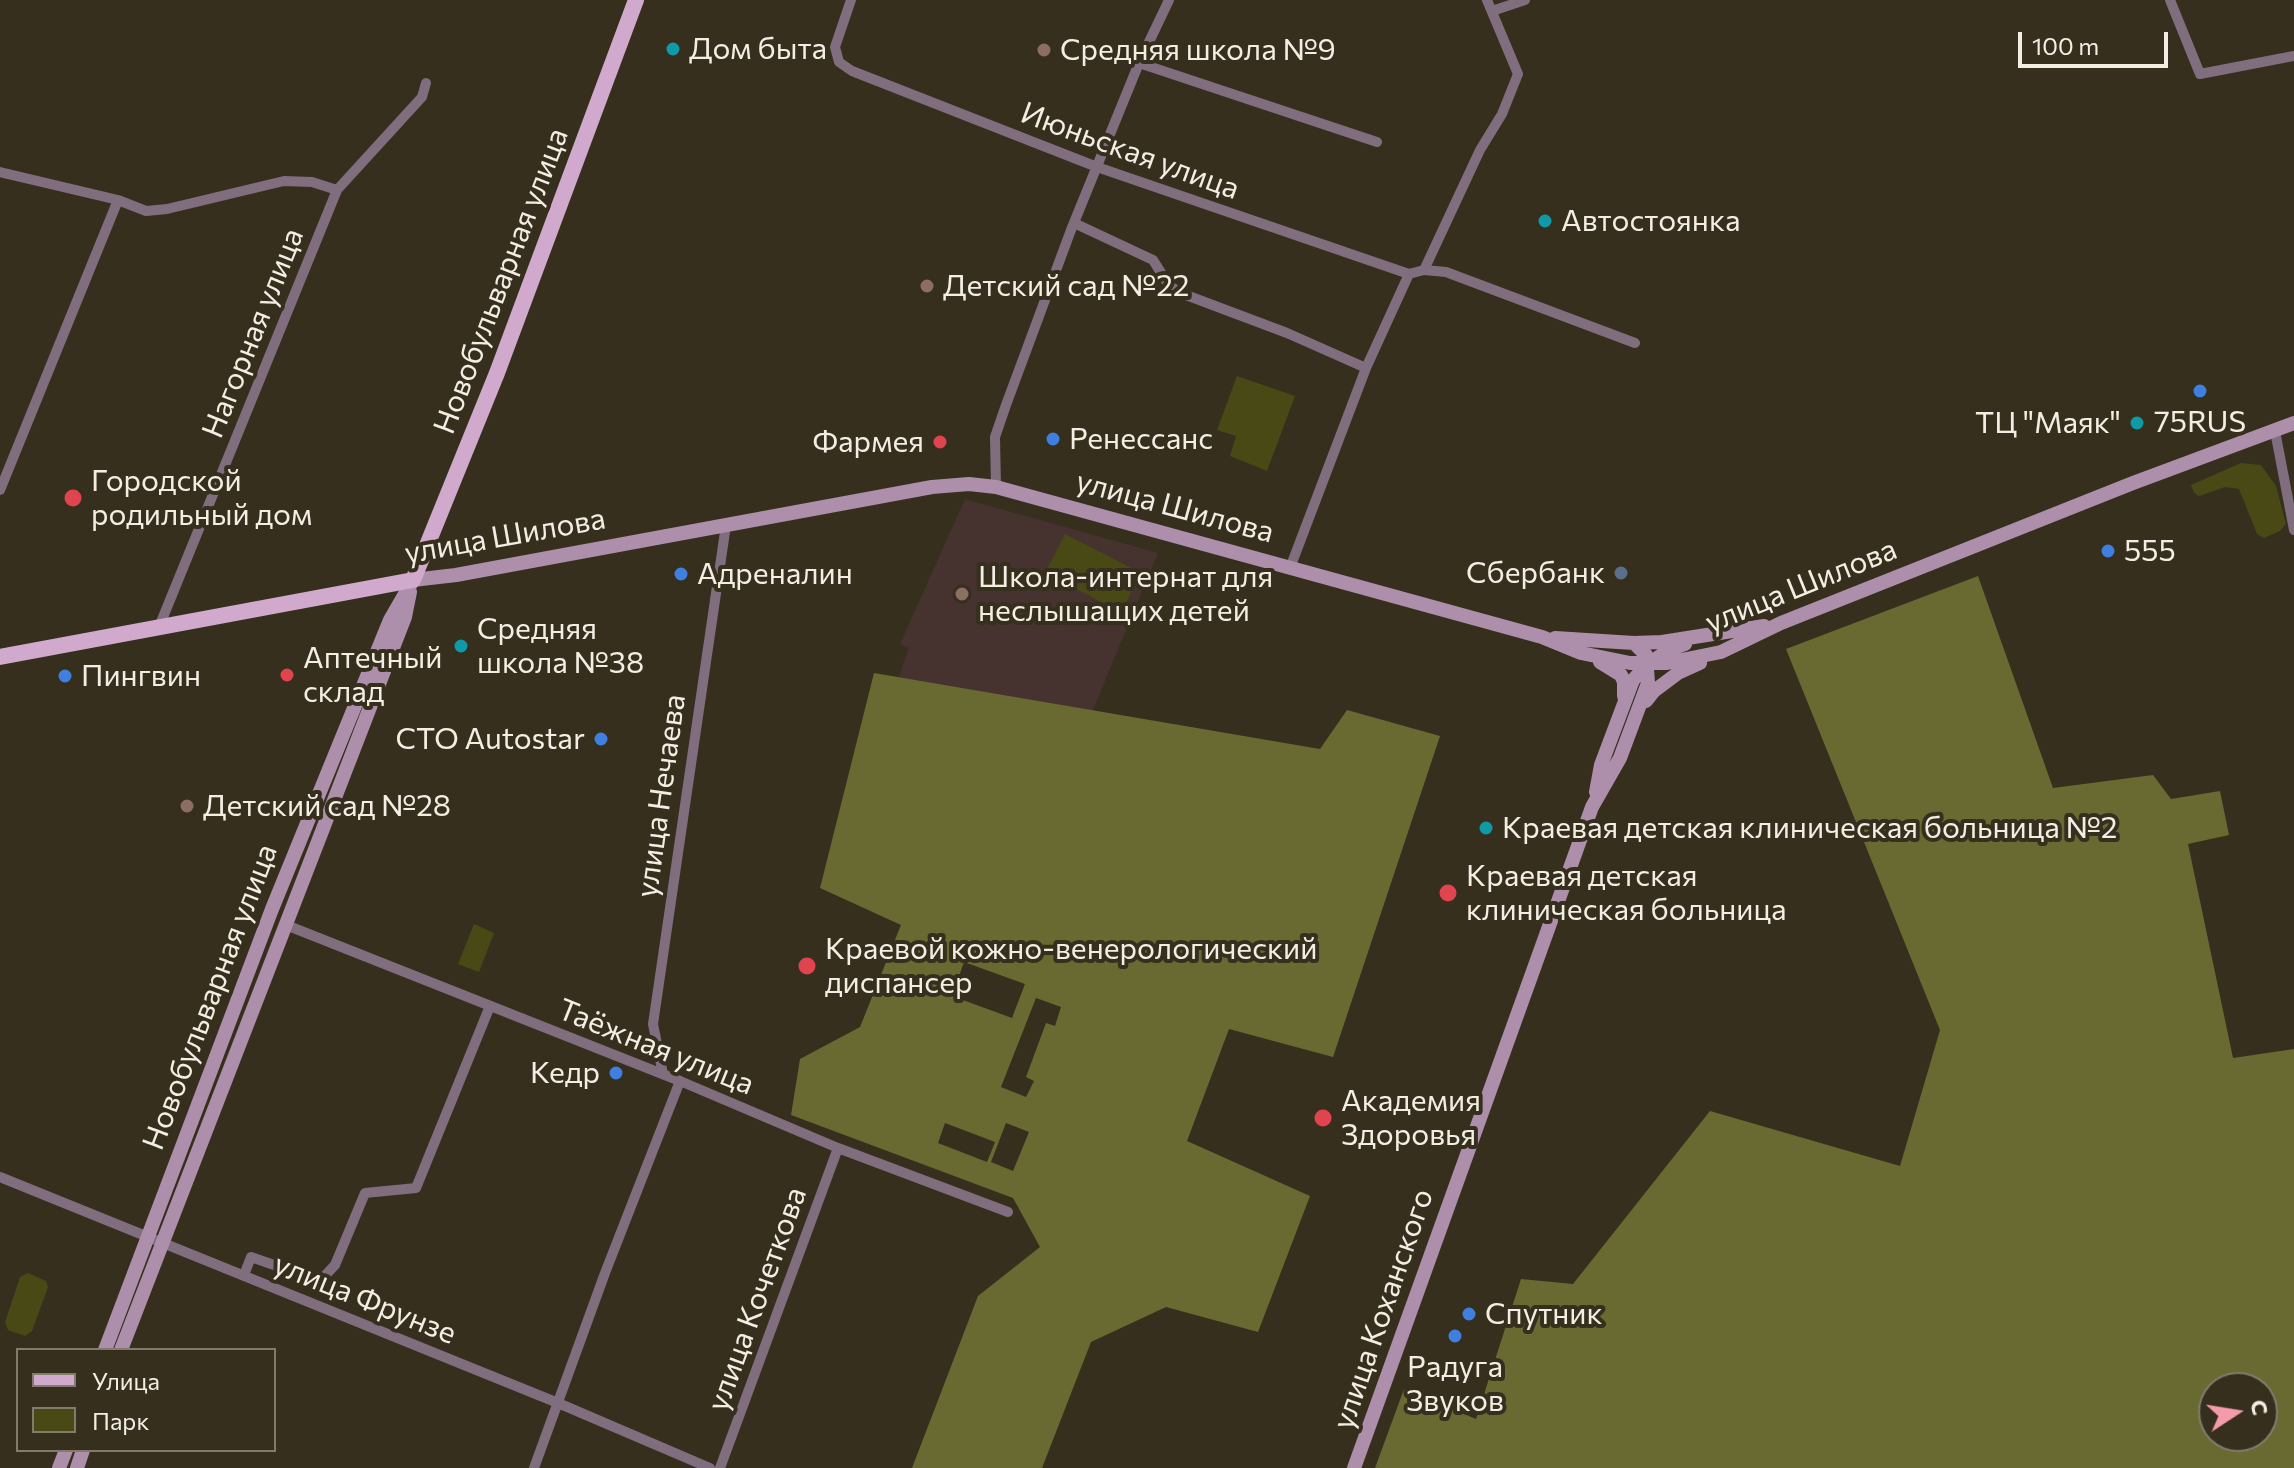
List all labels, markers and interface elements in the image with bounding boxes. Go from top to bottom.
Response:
scale bar [2022,16,2172,66]
place label: Дом быта [689,31,827,67]
text: 100 m [2032,31,2099,60]
place label: Средняя школа №9 [1060,32,1336,68]
marker: Дом быта [664,40,682,58]
marker: Средняя школа №9 [1035,41,1053,59]
street label: Июньская улица [1016,95,1244,207]
street label: Новобульварная улица [426,123,576,439]
place label: Автостоянка [1561,203,1741,239]
marker: Автостоянка [1536,212,1554,230]
street label: Нагорная улица [195,223,311,443]
place label: Детский сад №22 [943,268,1189,304]
marker: Детский сад №22 [918,277,936,295]
marker: 75RUS [2191,382,2209,400]
place label: 75RUS [2154,404,2246,440]
place label: ТЦ "Маяк" [1975,405,2121,441]
marker: ТЦ "Маяк" [2128,414,2146,432]
place label: Ренессанс [1069,421,1213,457]
place label: Фармея [812,424,924,460]
marker: Ренессанс [1044,430,1062,448]
marker: Фармея [931,433,949,451]
place label: Городской родильный дом [91,463,312,534]
street label: улица Шилова [1072,463,1278,551]
marker: Городской родильный дом [62,487,84,509]
street label: улица Шилова [402,501,608,571]
street label: улица Шилова [1700,531,1902,641]
place label: 555 [2124,533,2176,569]
marker: 555 [2099,542,2117,560]
place label: Сбербанк [1466,555,1605,591]
place label: Адреналин [697,556,853,592]
place label: Школа-интернат для неслышащих детей [978,559,1273,630]
marker: Сбербанк [1612,564,1630,582]
marker: Адреналин [672,565,690,583]
marker: Школа-интернат для неслышащих детей [953,585,971,603]
place label: Средняя школа №38 [477,611,644,682]
marker: Средняя школа №38 [452,637,470,655]
place label: Аптечный склад [303,640,442,710]
place label: Пингвин [81,658,201,694]
marker: Аптечный склад [278,666,296,684]
marker: Пингвин [56,667,74,685]
street label: улица Нечаева [629,692,693,900]
place label: СТО Autostar [396,721,585,757]
marker: СТО Autostar [592,730,610,748]
place label: Детский сад №28 [203,788,451,824]
marker: Детский сад №28 [178,797,196,815]
place label: Краевая детская клиническая больница №2 [1502,810,2117,846]
marker: Краевая детская клиническая больница №2 [1477,819,1495,837]
street label: Новобульварная улица [135,839,285,1155]
place label: Краевая детская клиническая больница [1466,858,1786,928]
marker: Краевая детская клиническая больница [1437,882,1459,904]
place label: Краевой кожно-венерологический диспансер [825,931,1318,1002]
marker: Краевой кожно-венерологический диспансер [796,955,818,977]
street label: Таёжная улица [553,991,759,1103]
place label: Кедр [530,1055,600,1091]
marker: Кедр [607,1064,625,1082]
place label: Академия Здоровья [1341,1083,1481,1154]
marker: Академия Здоровья [1312,1107,1334,1129]
street label: улица Кочеткова [700,1182,814,1416]
street label: улица Коханского [1325,1184,1441,1434]
street label: улица Фрунзе [269,1246,461,1352]
place label: Спутник [1485,1296,1603,1332]
marker: Спутник [1460,1305,1478,1323]
marker: Радуга Звуков [1446,1327,1464,1345]
legend [16,1348,276,1452]
place label: Радуга Звуков [1406,1349,1504,1420]
text: Улица [92,1366,160,1395]
north arrow [2198,1372,2278,1452]
text: С [2245,1397,2275,1417]
text: Парк [92,1406,149,1435]

